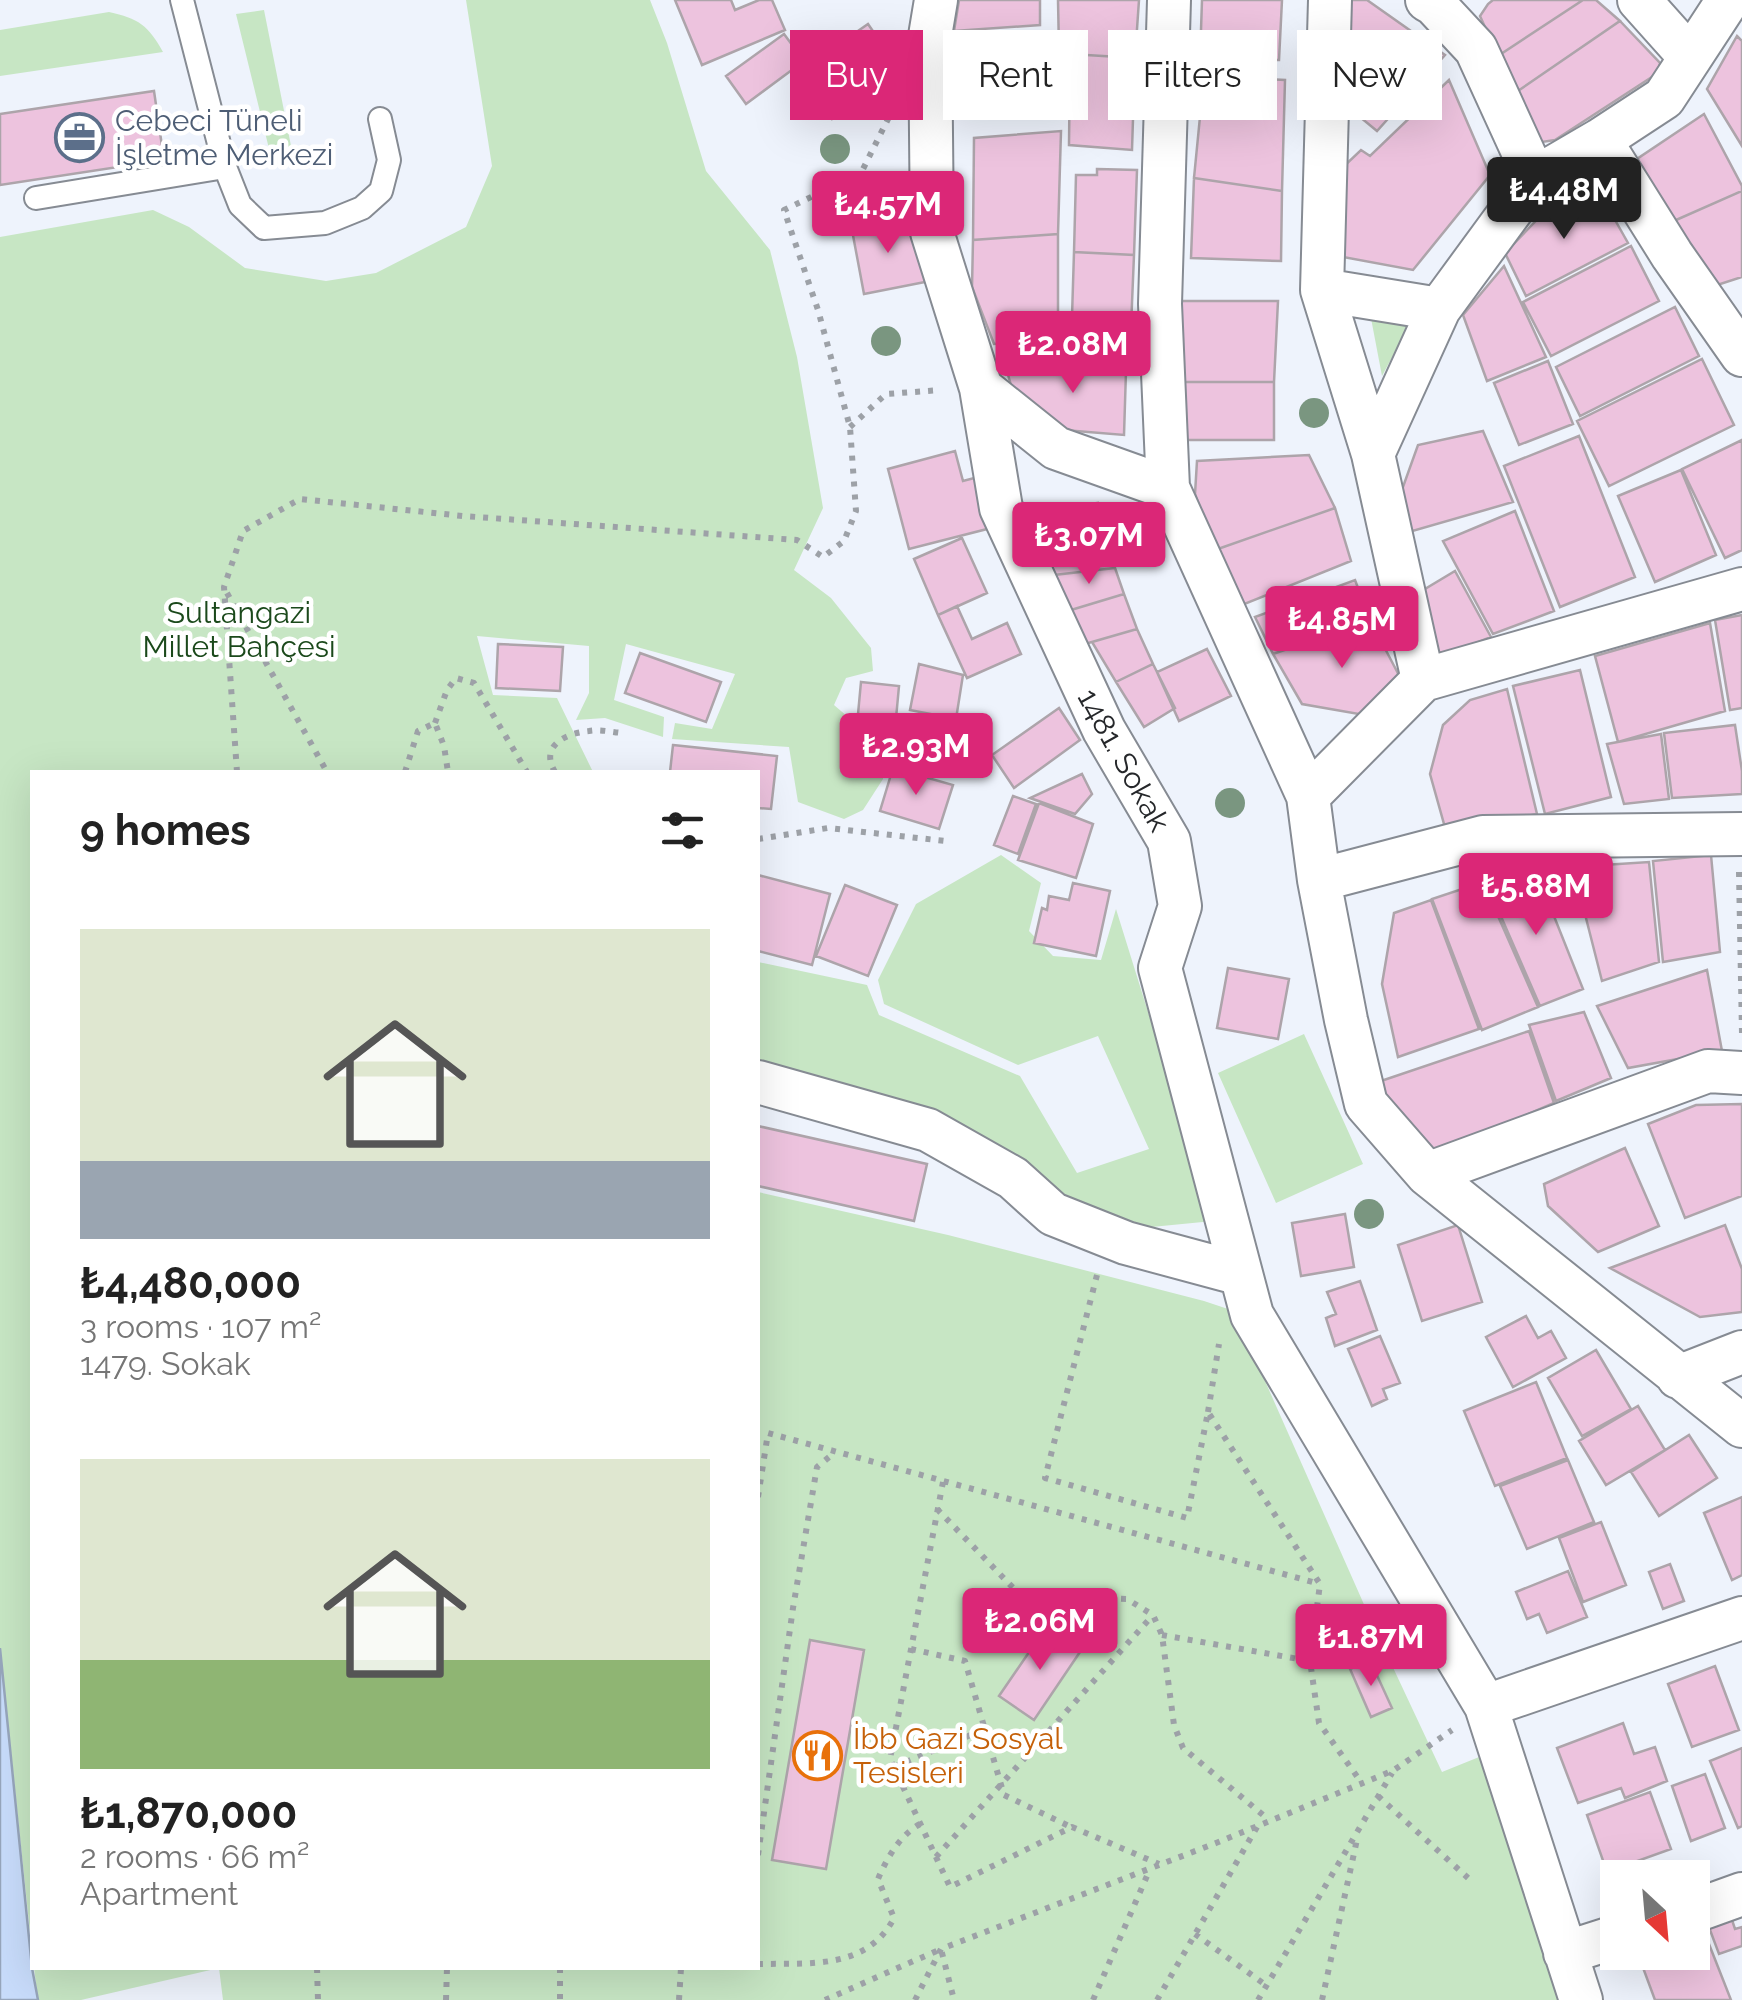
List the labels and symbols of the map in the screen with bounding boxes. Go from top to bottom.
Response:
place label: Cebeci Tüneli İşletme Merkezi [115,103,333,172]
office icon: Cebeci Tüneli İşletme Merkezi [54,111,106,163]
pin: ₺4.48M [1483,157,1645,242]
pin: ₺4.57M [807,171,969,256]
pin: ₺2.08M [992,311,1154,396]
pin: ₺3.07M [1008,502,1170,587]
pin: ₺4.85M [1261,586,1423,671]
park label: Sultangazi Millet Bahçesi [142,595,336,664]
street label: 1481. Sokak [1071,683,1177,837]
pin: ₺2.93M [835,713,997,798]
pin: ₺5.88M [1455,853,1617,938]
pin: ₺2.06M [959,1588,1121,1673]
pin: ₺1.87M [1290,1604,1452,1689]
place label: İbb Gazi Sosyal Tesisleri [853,1721,1063,1790]
restaurant icon: İbb Gazi Sosyal Tesisleri [792,1729,844,1781]
north arrow [1600,1860,1710,1970]

